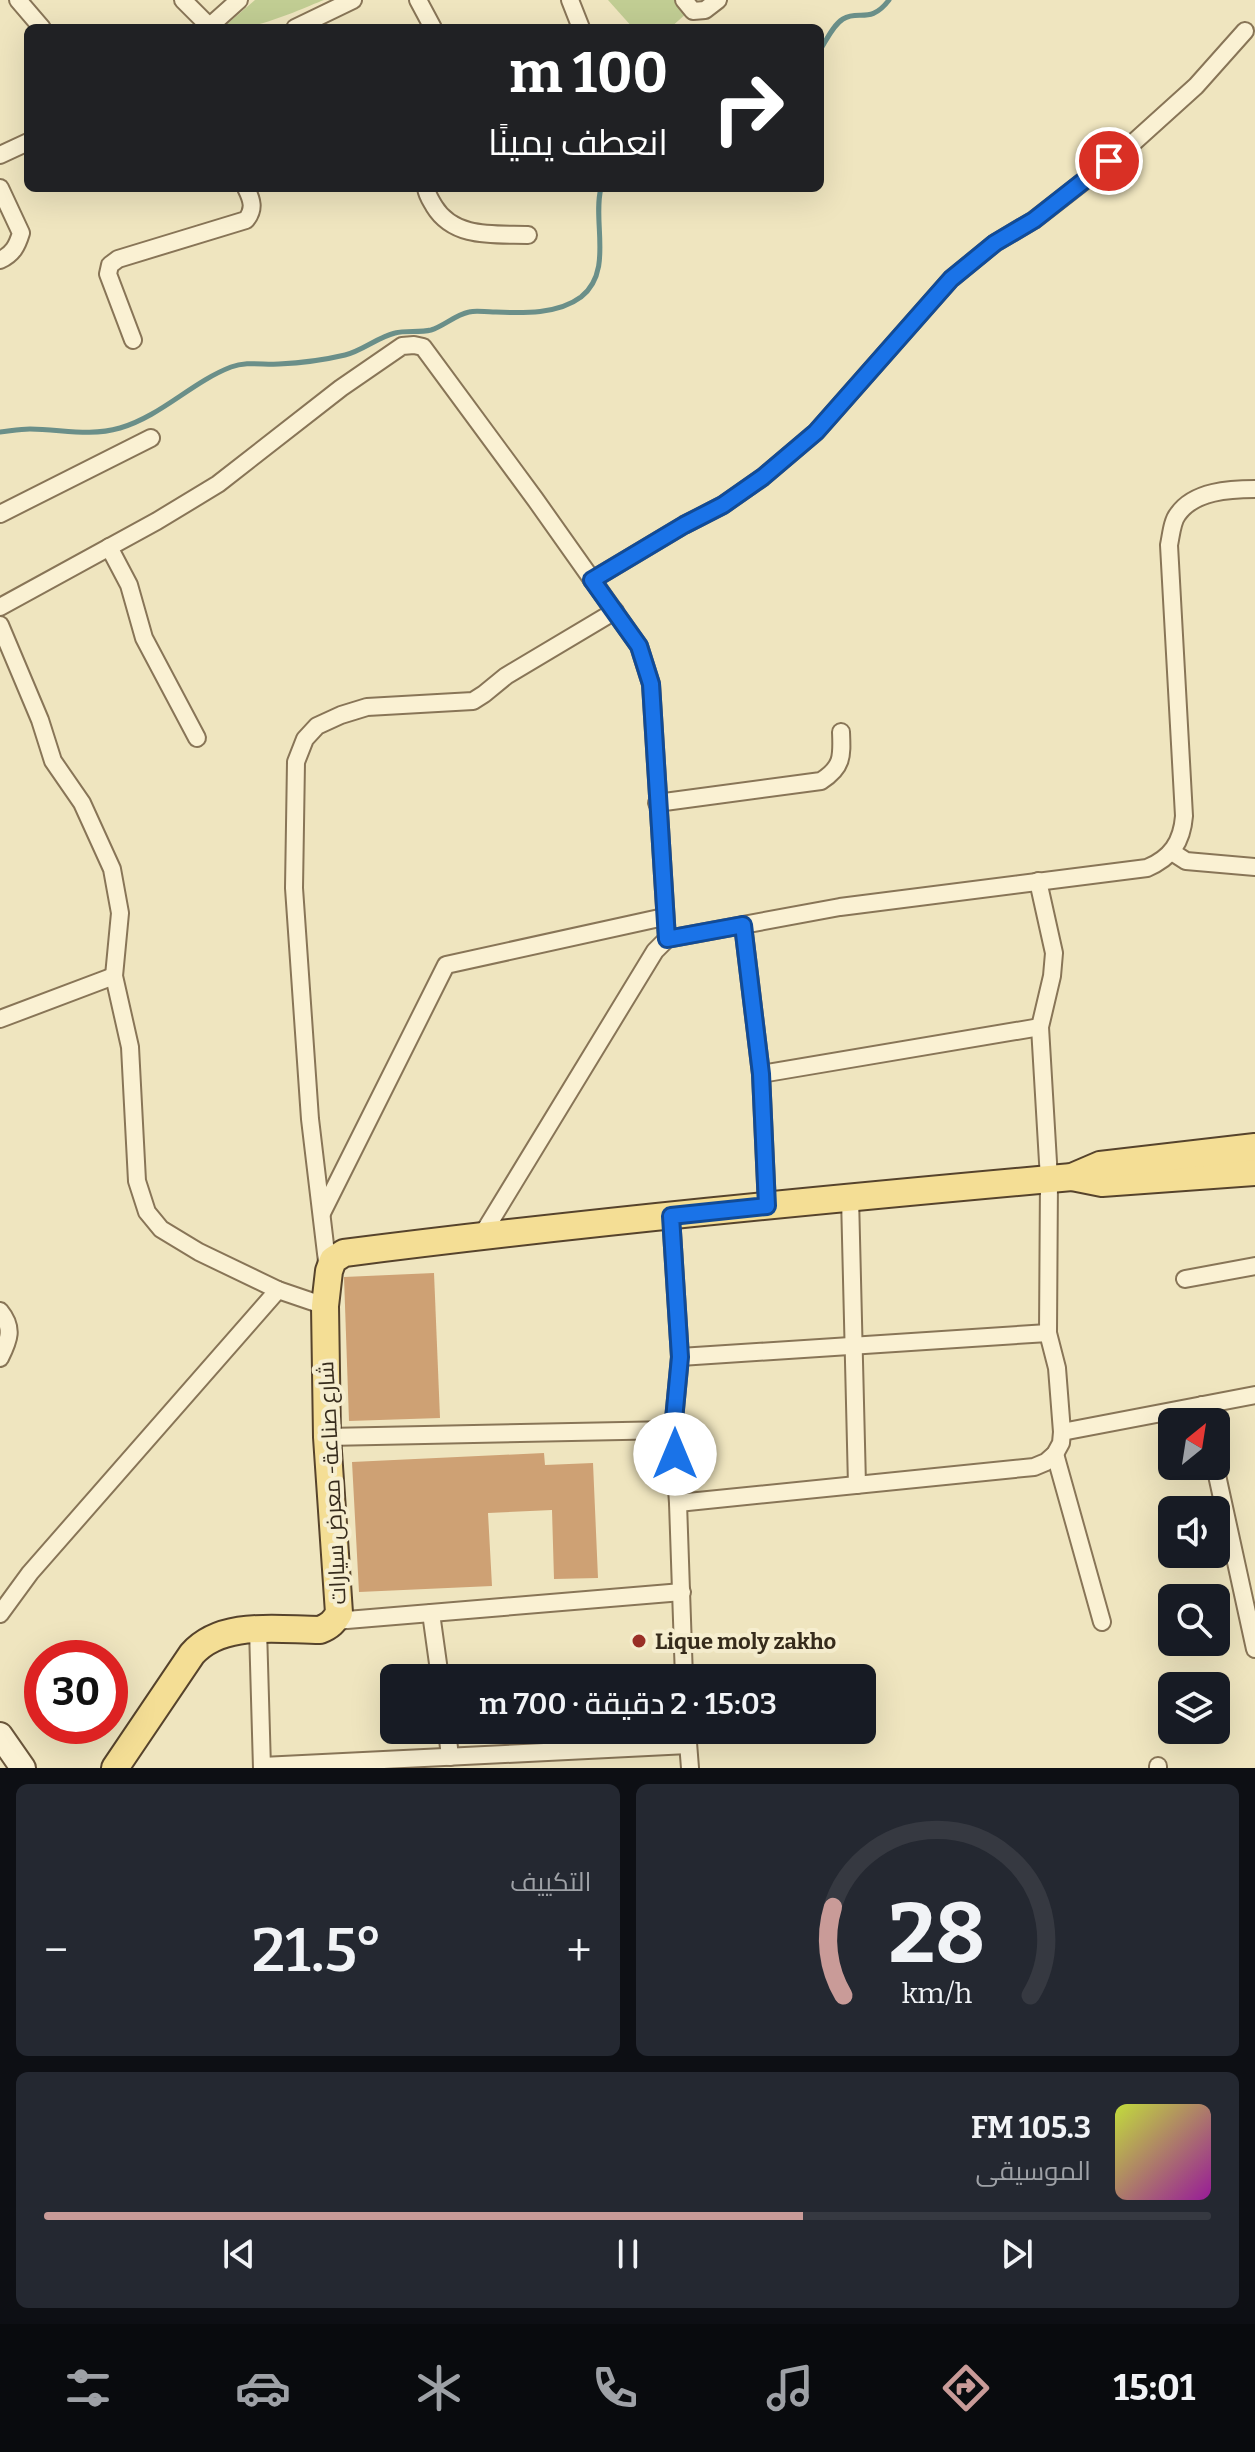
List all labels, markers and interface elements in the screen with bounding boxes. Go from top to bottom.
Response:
text: 100 m [509,40,668,107]
icon: right [696,56,800,160]
text: انعطف يمينًا [488,121,668,165]
pin [1075,127,1143,195]
icon: arrive [1087,139,1131,183]
street label: شارع صناعة- معرض سيارات [312,1361,353,1605]
north arrow [1158,1408,1230,1480]
map controls [1158,1408,1230,1744]
position arrow [633,1412,717,1496]
button: sound [1158,1496,1230,1568]
button: search [1158,1584,1230,1656]
place label: Lique moly zakho [655,1628,837,1655]
marker: Lique moly zakho [630,1632,648,1650]
speed limit sign: 30 [24,1640,128,1744]
button: layers [1158,1672,1230,1744]
text: 15:03 · 2 دقيقة · 700 m [479,1686,777,1722]
text: التكييف [510,1867,592,1898]
text: 28 [889,1884,986,1984]
text: 21.5° [252,1915,383,1987]
text: − [44,1924,68,1977]
text: + [566,1924,592,1977]
text: km/h [902,1976,973,2011]
text: 105.3 FM [971,2110,1091,2146]
text: الموسيقى [976,2156,1091,2187]
icon: previous [217,2232,261,2276]
icon: pause [606,2232,650,2276]
icon: next [995,2232,1039,2276]
icon: filters [60,2360,116,2416]
icon: car [235,2360,291,2416]
icon: climate [411,2360,467,2416]
icon: phone [587,2360,643,2416]
icon: music [762,2360,818,2416]
icon: directions [938,2360,994,2416]
text: 15:01 [1113,2366,1195,2410]

